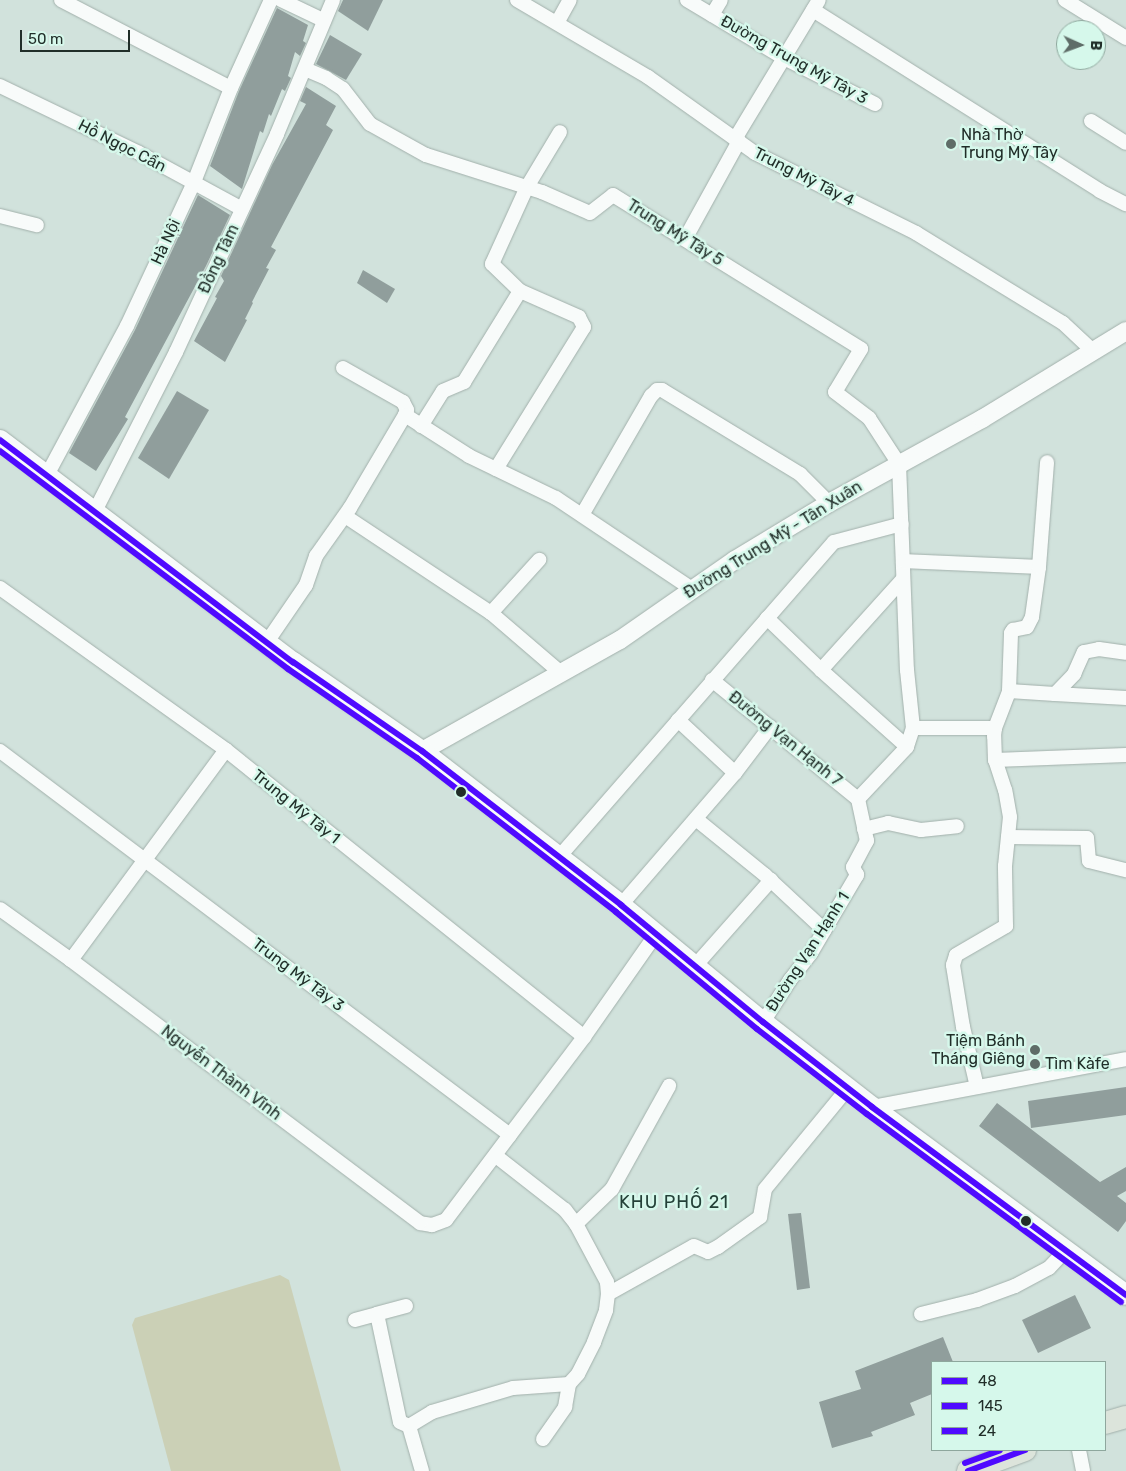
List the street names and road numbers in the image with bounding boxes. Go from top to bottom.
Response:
street label: Đường Trung Mỹ Tây 3 [716,11,872,109]
street label: Hồ Ngọc Cẩn [75,116,169,176]
street label: Trung Mỹ Tây 4 [750,143,858,211]
street label: Trung Mỹ Tây 5 [623,195,727,271]
street label: Hà Nội [147,216,185,268]
street label: Đồng Tâm [195,221,243,297]
street label: Đường Trung Mỹ - Tân Xuân [680,477,866,603]
street label: Đường Vạn Hạnh 7 [724,687,846,791]
street label: Trung Mỹ Tây 1 [248,765,344,849]
street label: Đường Vạn Hạnh 1 [762,888,854,1016]
street label: Trung Mỹ Tây 3 [248,934,348,1016]
street label: Nguyễn Thành Vĩnh [157,1021,285,1125]

